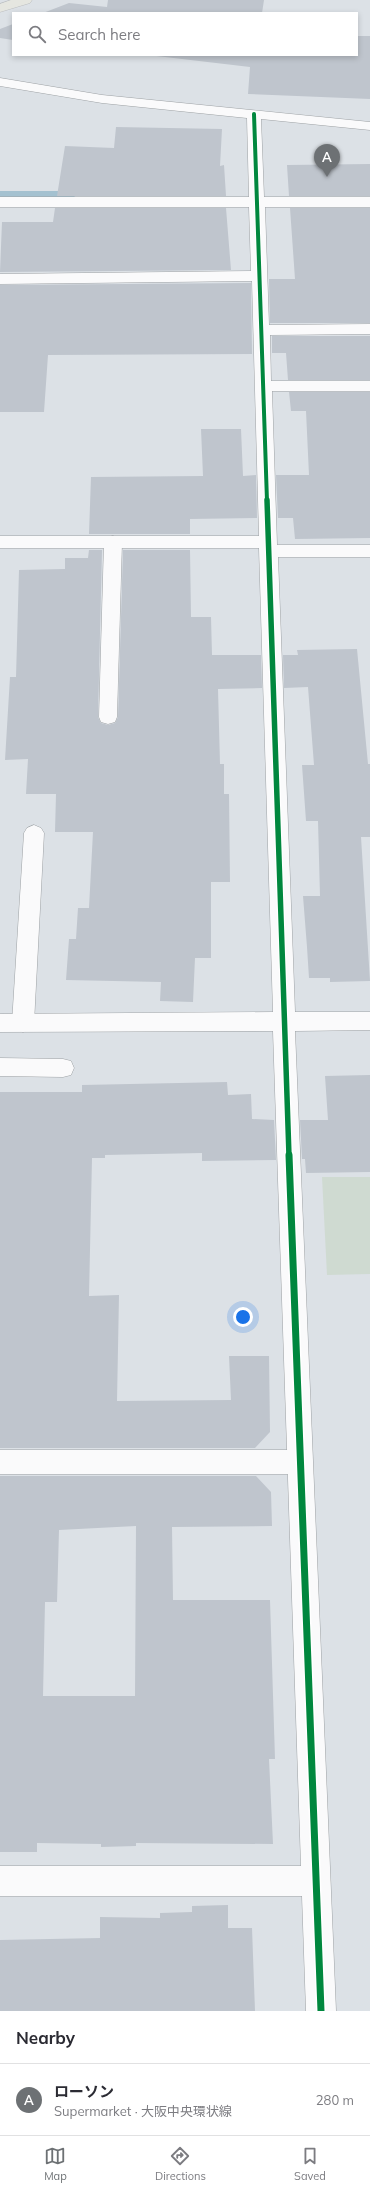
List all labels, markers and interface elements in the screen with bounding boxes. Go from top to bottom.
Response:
search box [12,12,358,56]
icon: search [26,23,48,45]
text: Search here [58,25,140,44]
pin: A [314,144,340,177]
your location [233,1307,253,1327]
text: Nearby [16,2027,75,2048]
text: ローソン [54,2082,114,2101]
text: A [24,2092,34,2108]
text: 280 m [316,2092,354,2108]
text: Supermarket · 大阪中央環状線 [54,2103,232,2119]
tab: Map [44,2145,67,2183]
tab: Directions [155,2145,206,2183]
tab: Saved [294,2145,326,2183]

